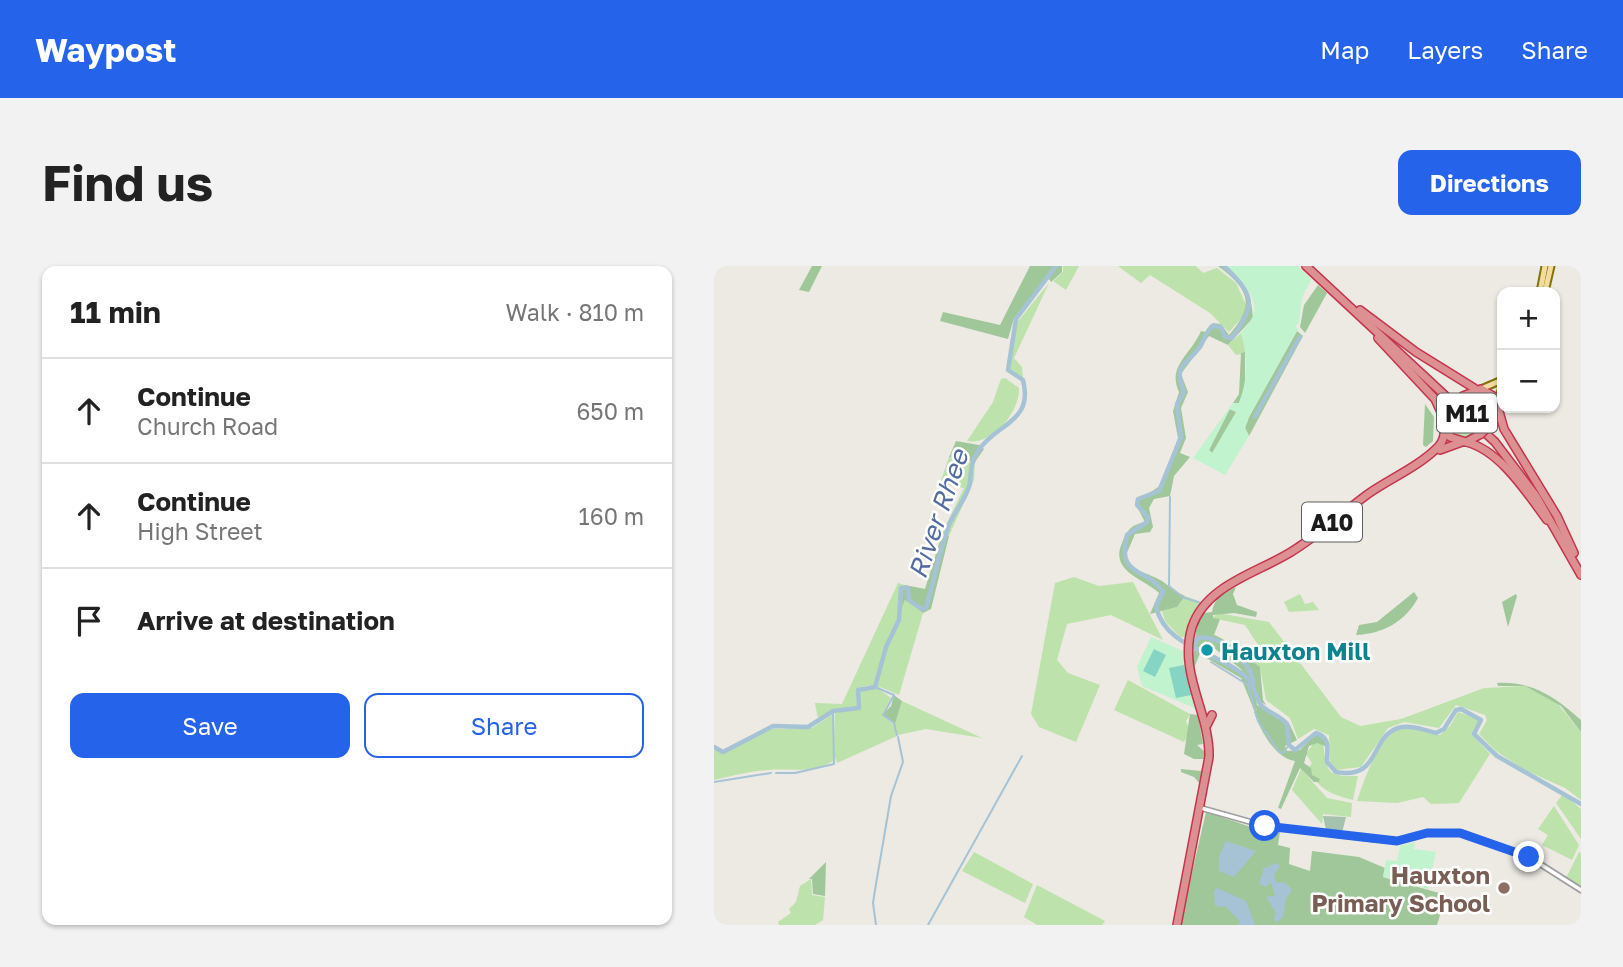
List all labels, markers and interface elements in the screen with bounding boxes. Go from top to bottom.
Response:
text: Waypost [35,30,176,69]
text: Map [1320,35,1369,64]
text: Layers [1407,35,1483,64]
text: Share [1521,35,1588,64]
button: Directions [1398,150,1581,215]
text: Find us [42,153,213,212]
map controls [1497,287,1560,413]
button: + [1497,287,1560,350]
text: 11 min [70,294,161,330]
text: Walk · 810 m [506,298,644,326]
button: − [1497,350,1560,413]
text: Continue [137,381,251,412]
icon: ahead [70,392,108,430]
road number: M11 [1437,394,1497,432]
text: 650 m [576,397,644,425]
text: Church Road [137,412,278,440]
water label: River Rhee [901,444,975,583]
text: Continue [137,486,251,517]
icon: ahead [70,497,108,535]
text: 160 m [579,502,644,530]
road number: A10 [1302,502,1362,542]
text: High Street [137,517,263,545]
icon: arrive [70,602,108,640]
text: Arrive at destination [137,605,395,636]
place label: Hauxton Mill [1221,636,1370,665]
marker: Hauxton Mill [1199,642,1215,658]
button: Save [70,693,350,758]
button: Share [364,693,644,758]
route start [1249,810,1280,841]
route end [1513,841,1544,872]
place label: Hauxton Primary School [1311,860,1490,917]
marker: Hauxton Primary School [1496,880,1512,896]

